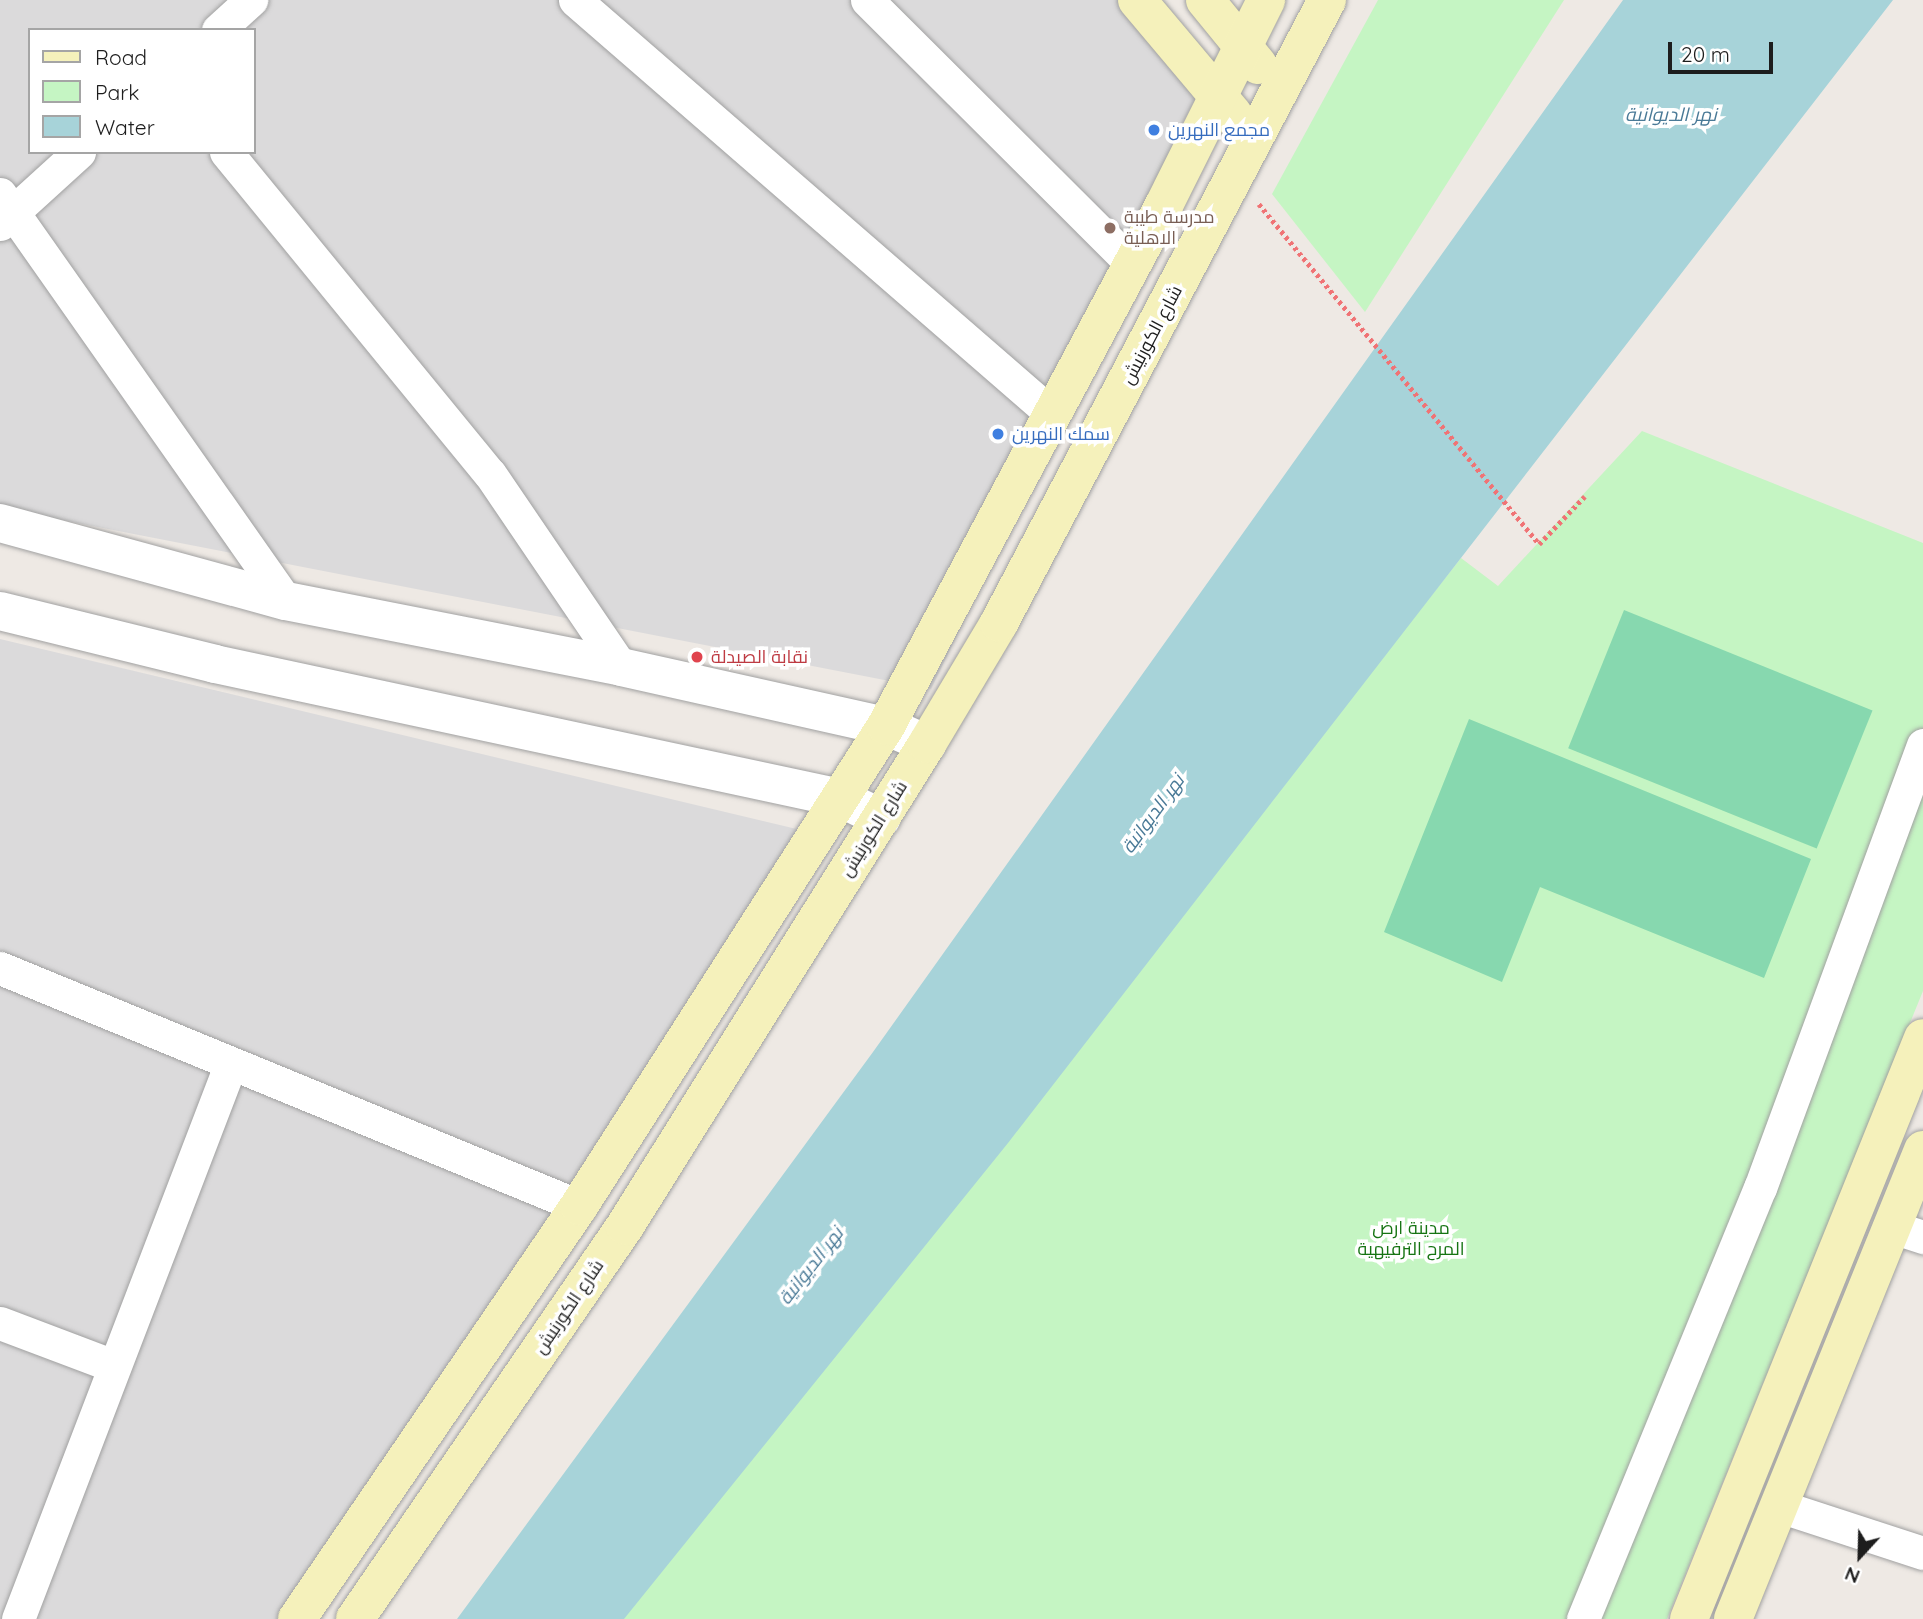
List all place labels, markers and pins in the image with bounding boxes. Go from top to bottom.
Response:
place label: مجمع النهرين [1168,119,1270,141]
marker: مجمع النهرين [1146,122,1162,138]
place label: مدرسة طيبة الاهلية [1124,207,1214,249]
marker: مدرسة طيبة الاهلية [1102,220,1118,236]
place label: سمك النهرين [1012,423,1110,445]
marker: سمك النهرين [990,426,1006,442]
place label: نقابة الصيدلة [711,646,808,668]
marker: نقابة الصيدلة [689,649,705,665]

